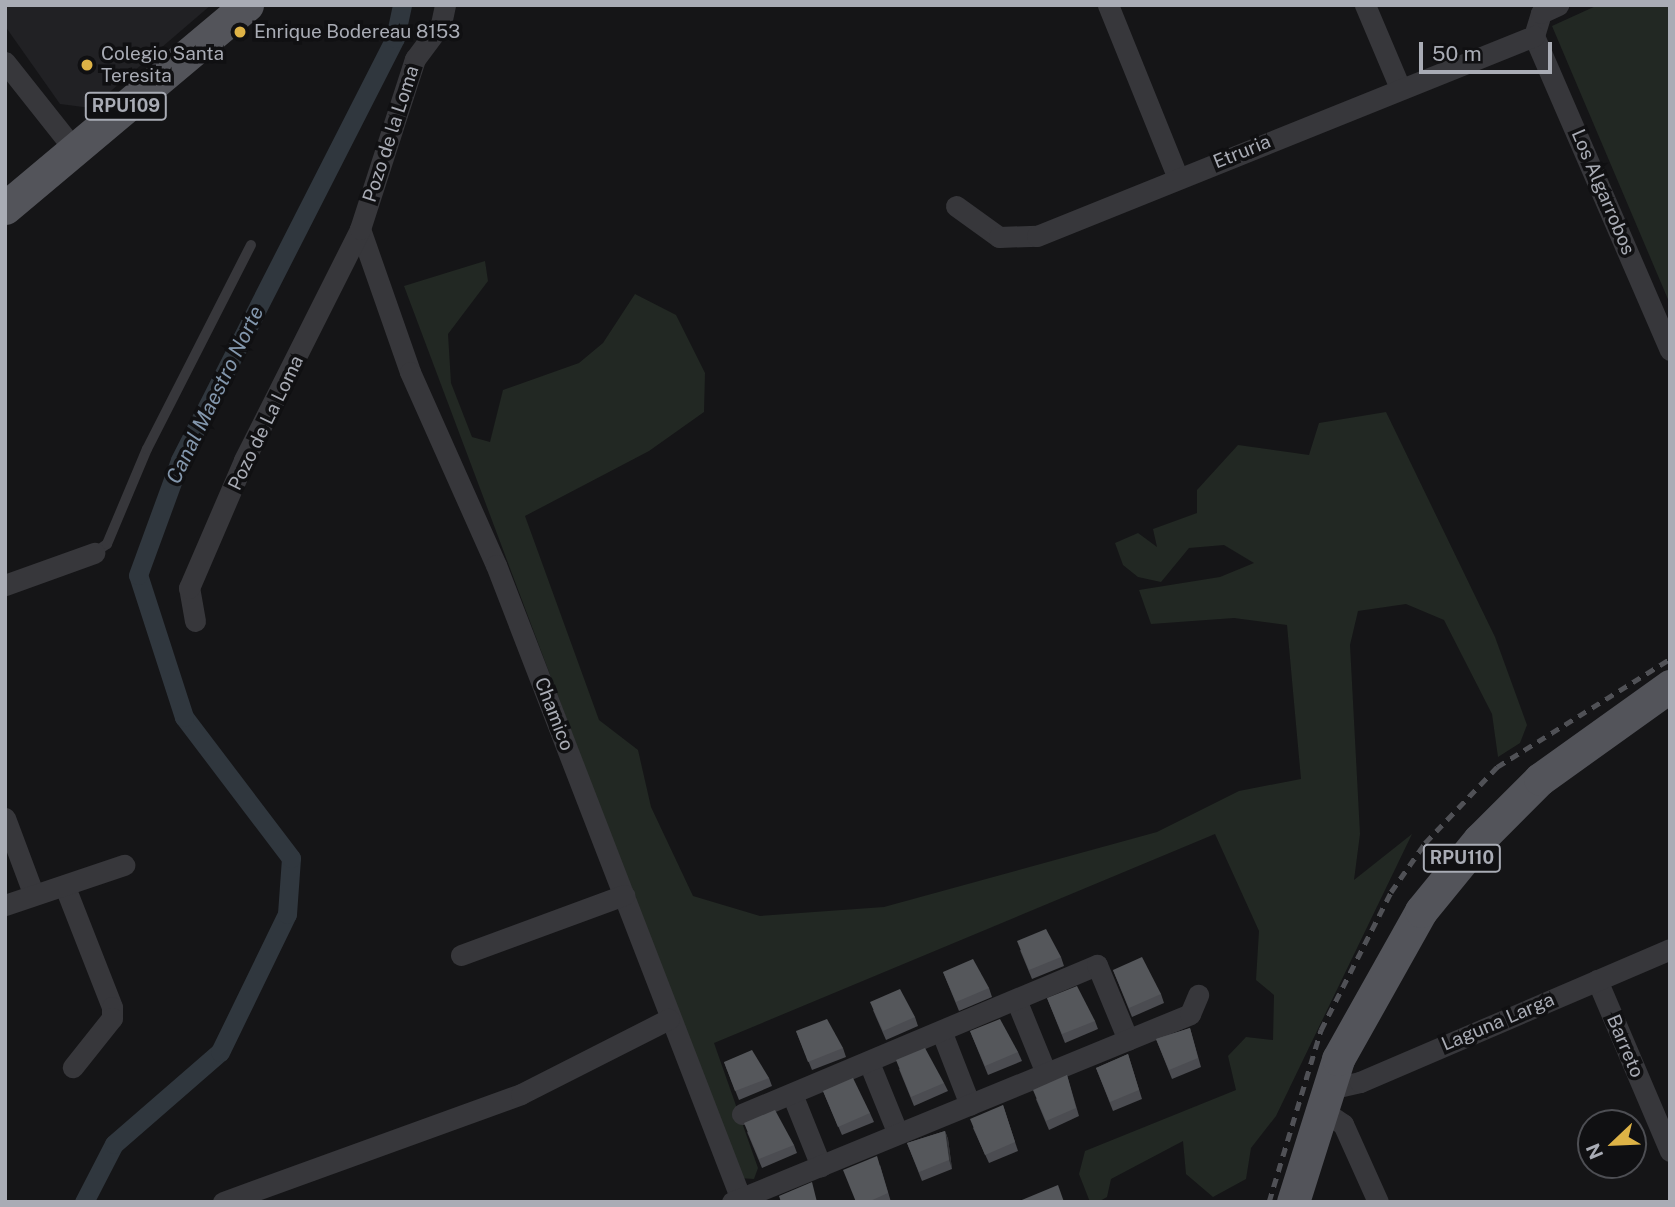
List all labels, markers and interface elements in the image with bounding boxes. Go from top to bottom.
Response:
place label: Enrique Bodereau 8153 [254,21,460,43]
marker: Enrique Bodereau 8153 [232,24,248,40]
scale bar [1423,28,1556,72]
text: 50 m [1432,41,1482,66]
place label: Colegio Santa Teresita [101,43,224,87]
marker: Colegio Santa Teresita [79,57,95,73]
street label: Pozo de la Loma [358,63,424,205]
road number: RPU109 [84,92,168,120]
street label: Los Algarrobos [1566,126,1640,258]
street label: Etruria [1210,130,1274,174]
water label: Canal Maestro Norte [161,302,269,488]
street label: Pozo de La Loma [223,352,309,494]
street label: Chamico [530,674,578,754]
road number: RPU110 [1422,844,1502,872]
street label: Laguna Larga [1438,988,1558,1056]
street label: Barreto [1602,1011,1648,1081]
north arrow [1577,1109,1647,1179]
text: N [1581,1140,1608,1163]

